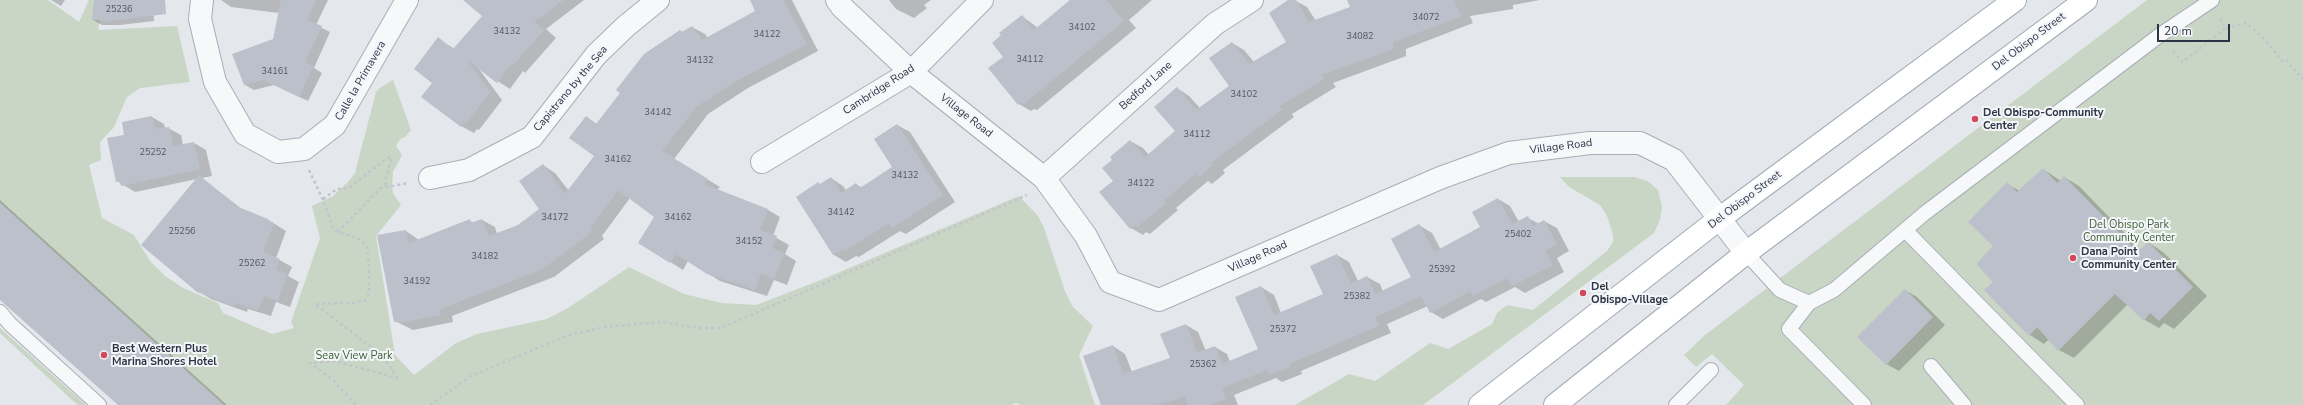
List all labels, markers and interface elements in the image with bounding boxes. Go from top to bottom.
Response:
house number: 25236 [106,5,132,15]
street label: Del Obispo Street [1990,10,2068,74]
house number: 34072 [1413,13,1439,23]
scale bar [2159,16,2232,42]
house number: 34102 [1069,23,1095,33]
text: 20 m [2164,23,2192,39]
house number: 34132 [494,27,520,37]
house number: 34122 [754,30,780,40]
house number: 34082 [1347,32,1373,42]
street label: Calle la Primavera [333,39,389,123]
street label: Capistrano by the Sea [531,43,611,135]
house number: 34112 [1017,55,1043,65]
house number: 34132 [687,56,713,66]
street label: Bedford Lane [1117,59,1175,113]
street label: Cambridge Road [841,62,917,118]
house number: 34161 [262,67,288,77]
house number: 34102 [1231,90,1257,100]
street label: Village Road [937,91,995,141]
place label: Del Obispo-Community Center [1983,106,2104,132]
house number: 34142 [645,108,671,118]
marker: Del Obispo-Community Center [1970,114,1980,124]
house number: 34112 [1184,130,1210,140]
street label: Village Road [1529,137,1593,157]
house number: 25252 [140,148,166,158]
house number: 34162 [605,155,631,165]
street label: Del Obispo Street [1706,168,1784,232]
house number: 34132 [892,171,918,181]
house number: 34122 [1128,179,1154,189]
house number: 34142 [828,208,854,218]
house number: 34172 [542,213,568,223]
house number: 34162 [665,213,691,223]
park label: Del Obispo Park Community Center [2083,218,2175,244]
house number: 25256 [169,227,195,237]
house number: 25402 [1505,230,1531,240]
house number: 34152 [736,237,762,247]
street label: Village Road [1226,238,1290,276]
place label: Dana Point Community Center [2081,245,2176,271]
house number: 34182 [472,252,498,262]
marker: Dana Point Community Center [2068,253,2078,263]
house number: 25262 [239,259,265,269]
house number: 25392 [1429,265,1455,275]
house number: 34192 [404,277,430,287]
place label: Del Obispo-Village [1591,280,1668,306]
marker: Del Obispo-Village [1578,288,1588,298]
house number: 25382 [1344,292,1370,302]
house number: 25372 [1270,325,1296,335]
place label: Best Western Plus Marina Shores Hotel [112,342,217,368]
park label: Seav View Park [316,349,392,363]
marker: Best Western Plus Marina Shores Hotel [99,350,109,360]
house number: 25362 [1190,360,1216,370]

